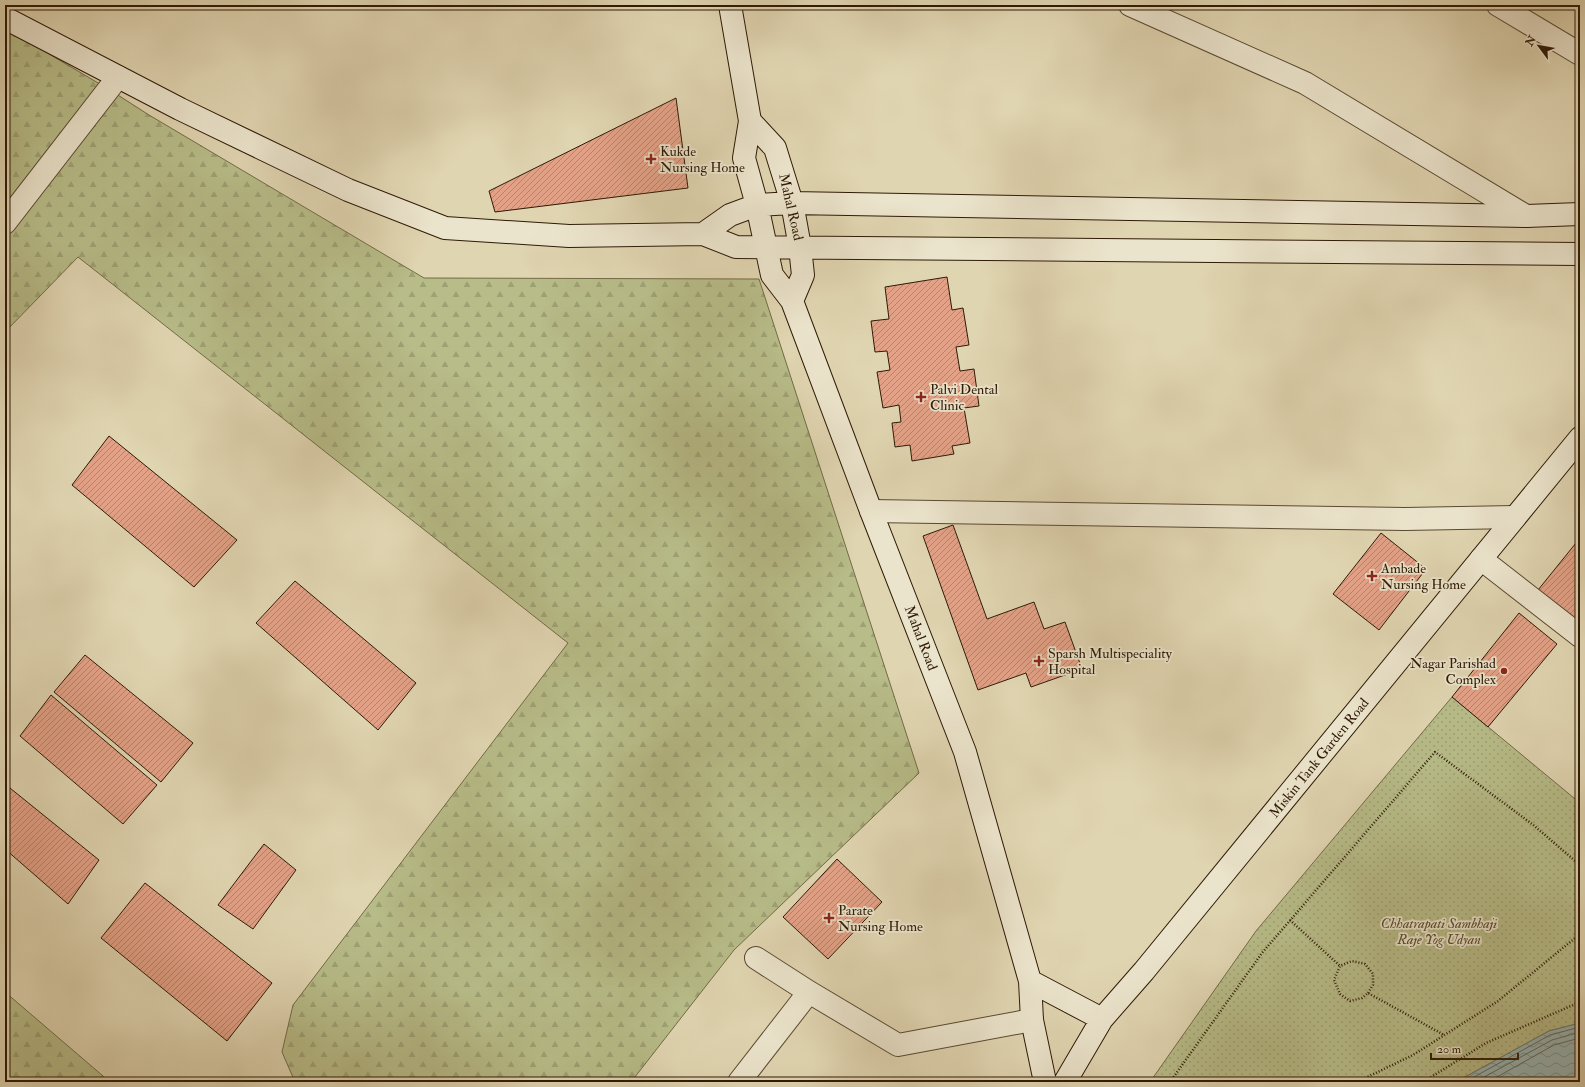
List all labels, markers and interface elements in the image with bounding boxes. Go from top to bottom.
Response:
north arrow [1519,26,1559,66]
text: N [1522,32,1540,49]
place label: Kukde Nursing Home [660,143,745,176]
marker: Kukde Nursing Home [645,153,657,165]
street label: Mahal Road [775,172,807,242]
place label: Palvi Dental Clinic [930,381,999,414]
marker: Palvi Dental Clinic [915,391,927,403]
place label: Ambade Nursing Home [1380,560,1466,593]
marker: Ambade Nursing Home [1366,570,1378,582]
street label: Mahal Road [901,603,941,673]
place label: Sparsh Multispeciality Hospital [1048,645,1173,679]
marker: Sparsh Multispeciality Hospital [1033,655,1045,667]
place label: Nagar Parishad Complex [1410,655,1497,689]
marker: Nagar Parishad Complex [1499,666,1509,676]
street label: Miskin Tank Garden Road [1266,695,1373,821]
place label: Parate Nursing Home [838,902,923,935]
marker: Parate Nursing Home [823,912,835,924]
park label: Chhatrapati Sambhaji Raje Yog Udyan [1381,915,1497,948]
scale bar [1431,1035,1518,1061]
text: 20 m [1437,1042,1462,1057]

